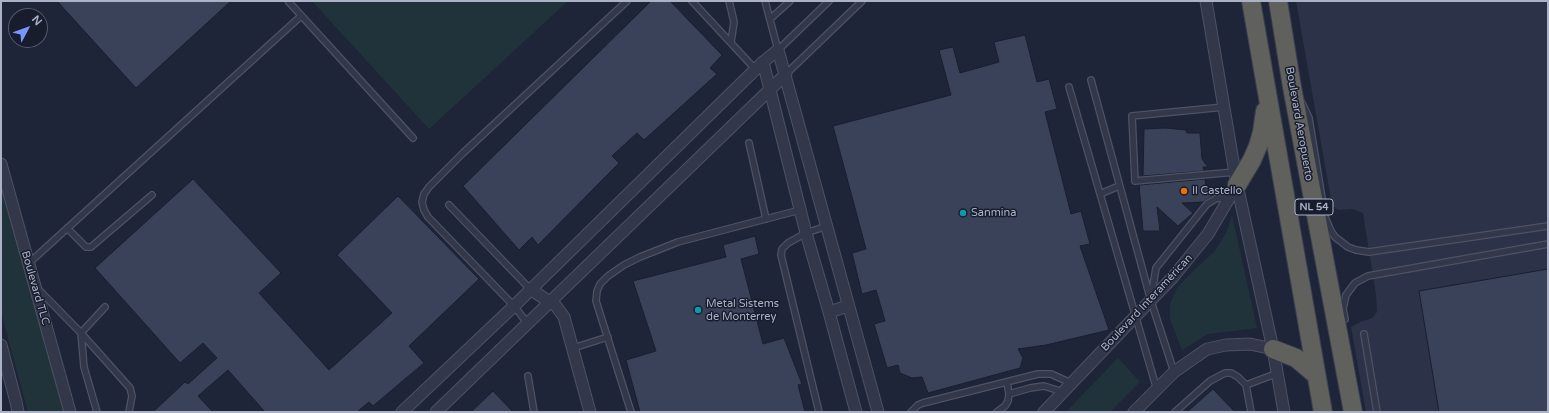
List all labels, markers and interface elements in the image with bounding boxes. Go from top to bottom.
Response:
north arrow [8,8,48,48]
text: N [29,13,44,28]
street label: Boulevard Aeropuerto [1282,66,1316,182]
place label: Il Castello [1192,184,1242,198]
marker: Il Castello [1179,186,1189,196]
road number: NL 54 [1295,199,1333,215]
place label: Sanmina [971,206,1016,220]
marker: Sanmina [958,208,968,218]
street label: Boulevard TLC [18,249,52,327]
street label: Boulevard Interamérican [1099,252,1195,354]
place label: Metal Sistems de Monterrey [706,297,779,323]
marker: Metal Sistems de Monterrey [693,305,703,315]

